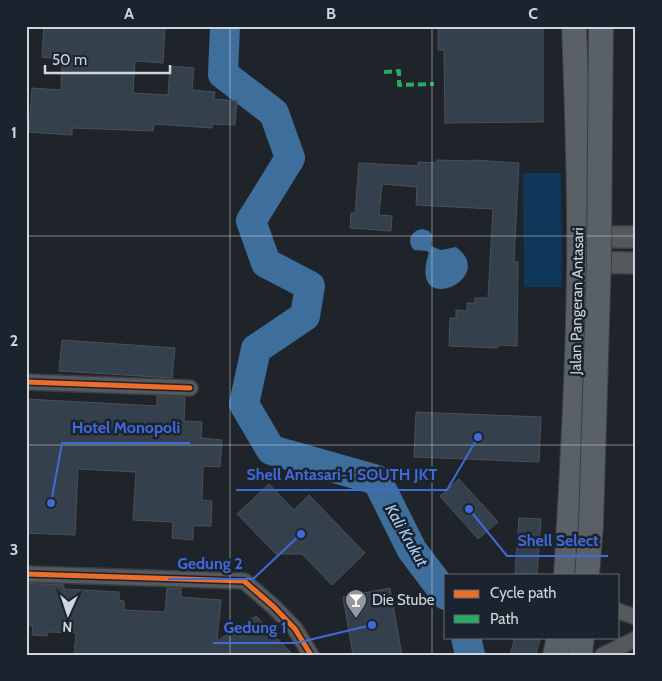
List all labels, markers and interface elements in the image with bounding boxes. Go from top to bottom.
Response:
text: A [124,4,134,23]
text: B [326,4,336,23]
text: C [528,4,538,23]
scale bar [45,42,170,74]
text: 50 m [52,51,87,69]
text: 1 [11,123,17,142]
street label: Jalan Pangeran Antasari [567,227,587,376]
text: 2 [10,331,18,350]
callout: Hotel Monopoli [62,412,190,443]
text: Hotel Monopoli [72,418,180,437]
callout: Shell Antasari-1 SOUTH JKT [236,459,447,490]
text: Shell Antasari-1 SOUTH JKT [247,465,438,484]
water label: Kali Krukut [381,501,433,571]
callout: Shell Select [507,525,608,556]
text: Shell Select [518,531,599,550]
text: 3 [10,540,18,559]
callout: Gedung 2 [168,548,253,579]
text: Gedung 2 [177,554,243,573]
legend [444,574,620,638]
text: Cycle path [490,584,556,602]
north arrow [42,588,92,638]
bar icon: Die Stube [344,588,368,619]
place label: Die Stube [372,591,435,609]
text: Path [490,610,519,628]
callout: Gedung 1 [213,612,296,643]
text: N [62,618,73,636]
text: Gedung 1 [223,618,287,637]

